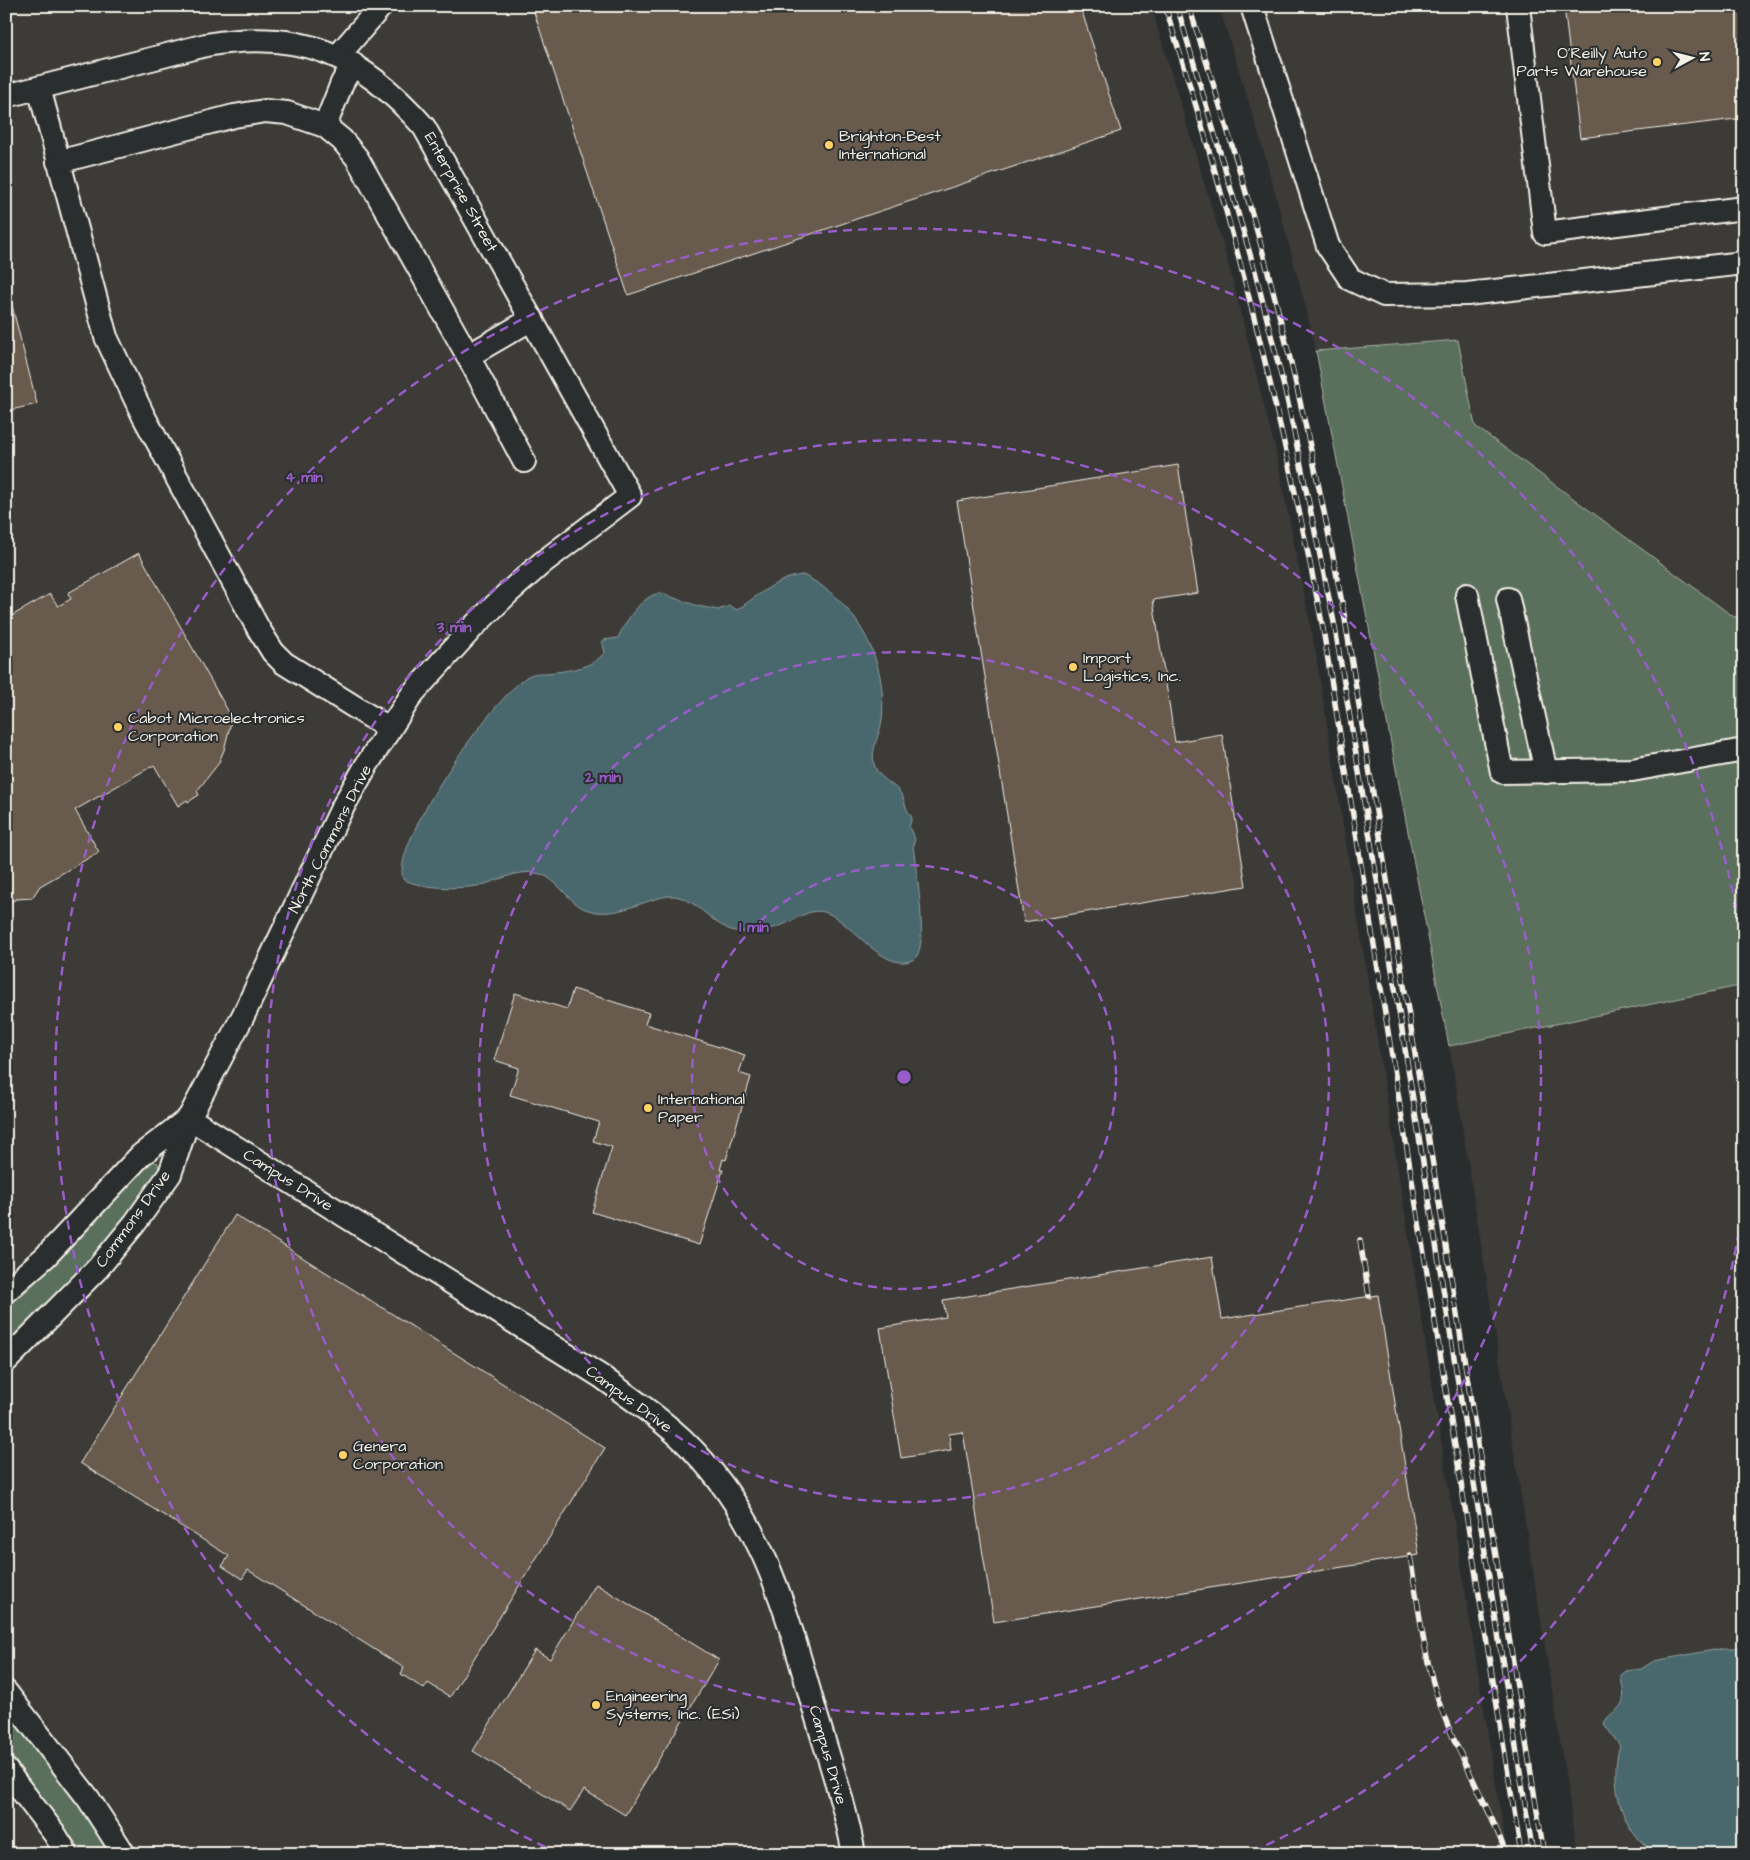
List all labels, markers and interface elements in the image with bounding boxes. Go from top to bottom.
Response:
north arrow [1668,32,1718,82]
place label: O'Reilly Auto Parts Warehouse [1517,42,1647,82]
text: N [1693,51,1714,62]
marker: O'Reilly Auto Parts Warehouse [1651,56,1663,68]
place label: Brighton-Best International [839,125,941,165]
street label: Enterprise Street [419,128,503,256]
marker: Brighton-Best International [823,139,835,151]
text: 4 min [285,467,323,488]
text: 3 min [435,617,472,638]
place label: Import Logistics, Inc. [1083,647,1181,688]
marker: Import Logistics, Inc. [1067,661,1079,673]
place label: Cabot Microelectronics Corporation [128,707,305,747]
marker: Cabot Microelectronics Corporation [112,721,124,733]
street label: North Commons Drive [283,761,377,917]
text: 2 min [584,767,622,788]
text: 1 min [739,917,769,938]
centre of rings [895,1068,913,1086]
place label: International Paper [658,1088,745,1128]
marker: International Paper [642,1102,654,1114]
street label: Campus Drive [239,1144,337,1217]
street label: Commons Drive [90,1166,176,1272]
street label: Campus Drive [581,1360,677,1438]
place label: Genera Corporation [353,1435,443,1475]
marker: Genera Corporation [337,1449,349,1461]
place label: Engineering Systems, Inc. (ESi) [606,1685,740,1726]
marker: Engineering Systems, Inc. (ESi) [590,1699,602,1711]
street label: Campus Drive [803,1703,853,1807]

